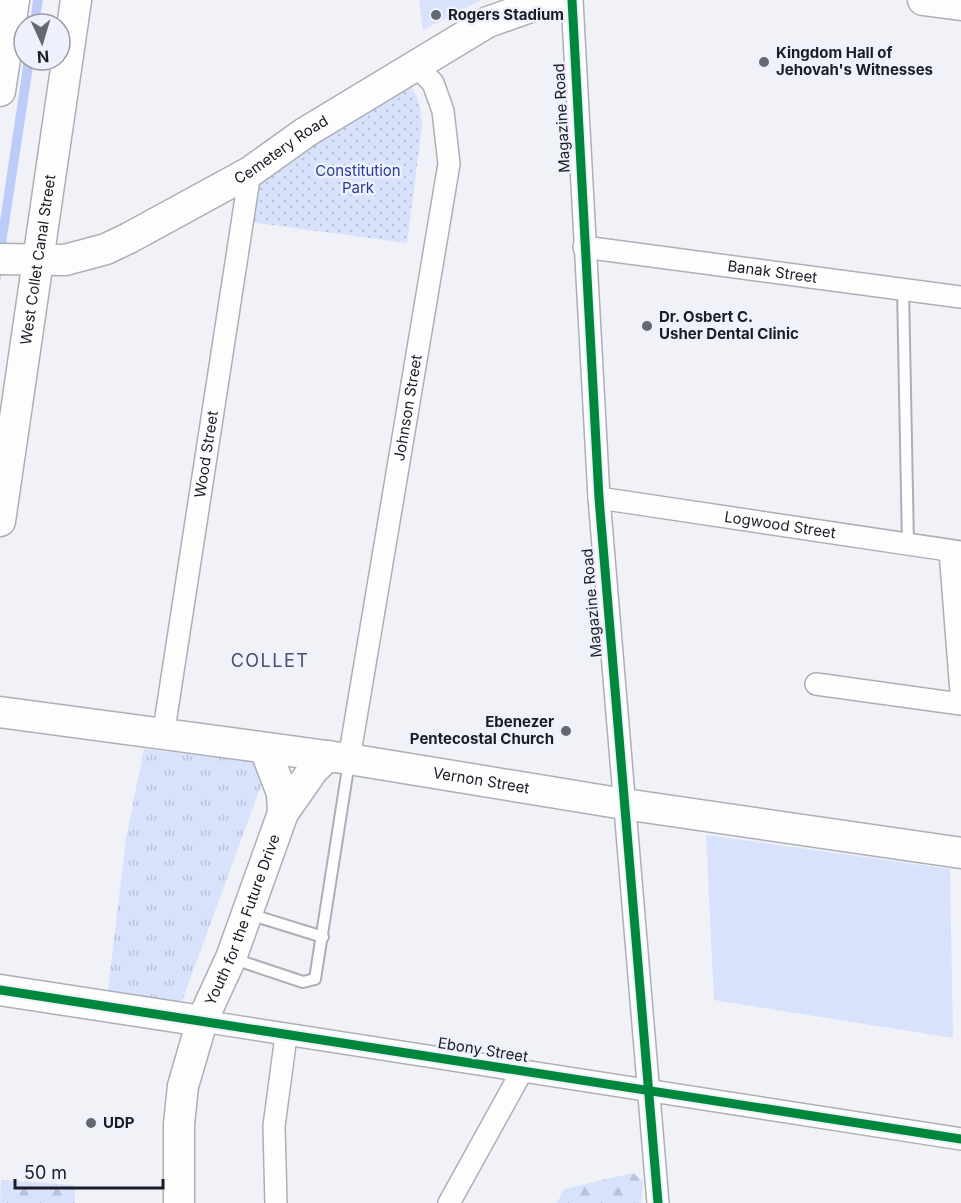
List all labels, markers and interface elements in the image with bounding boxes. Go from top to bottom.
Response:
place label: Rogers Stadium [448,5,564,24]
marker: Rogers Stadium [429,8,443,22]
north arrow [12,12,72,72]
place label: Kingdom Hall of Jehovah's Witnesses [776,43,933,79]
text: N [36,47,50,67]
marker: Kingdom Hall of Jehovah's Witnesses [757,55,771,69]
street label: Magazine Road [549,63,574,173]
street label: Cemetery Road [231,111,331,188]
park label: Constitution Park [315,161,401,197]
street label: West Collet Canal Street [16,173,59,346]
street label: Banak Street [726,256,819,287]
place label: Dr. Osbert C. Usher Dental Clinic [659,307,799,343]
marker: Dr. Osbert C. Usher Dental Clinic [640,319,654,333]
street label: Johnson Street [389,353,426,463]
street label: Wood Street [190,409,222,499]
street label: Logwood Street [723,507,837,542]
street label: Magazine Road [577,548,606,658]
district label: COLLET [231,650,309,671]
place label: Ebenezer Pentecostal Church [410,712,554,748]
marker: Ebenezer Pentecostal Church [559,724,573,738]
street label: Vernon Street [431,763,531,797]
street label: Youth for the Future Drive [200,831,284,1009]
street label: Ebony Street [437,1033,529,1066]
place label: UDP [103,1113,135,1132]
marker: UDP [84,1116,98,1130]
scale bar [15,1152,164,1190]
text: 50 m [24,1162,67,1183]

